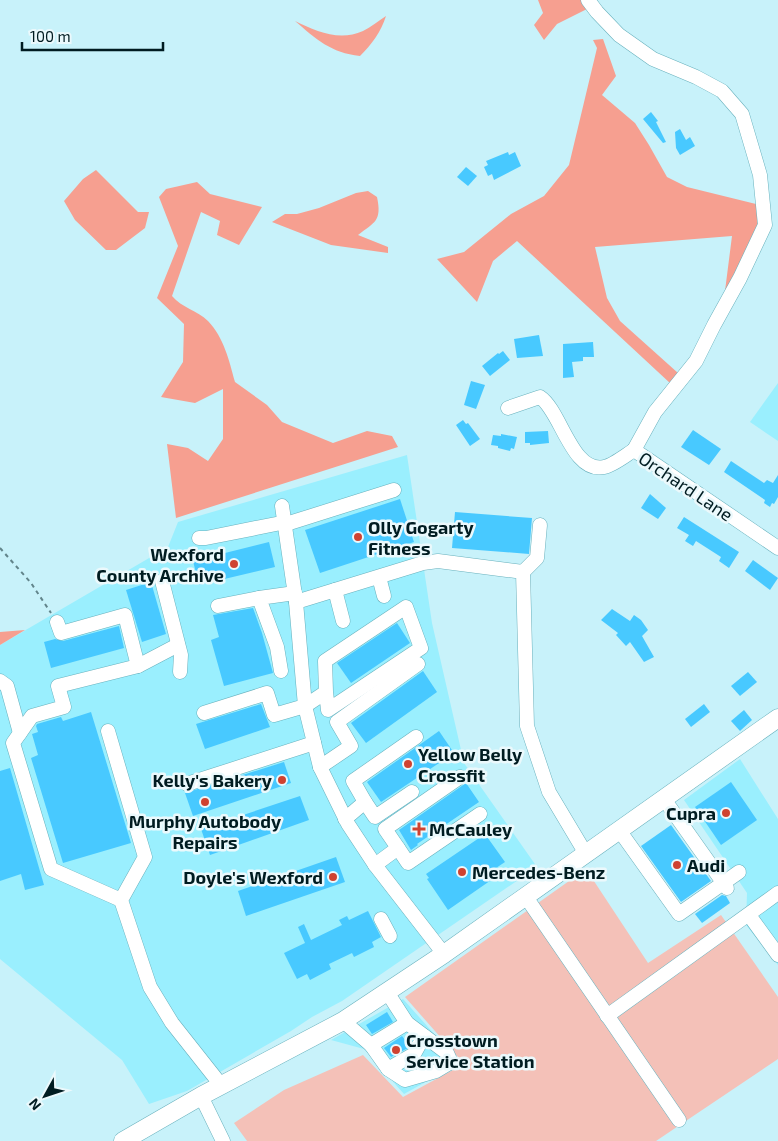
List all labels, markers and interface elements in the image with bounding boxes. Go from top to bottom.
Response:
scale bar [22,20,164,52]
text: 100 m [30,27,71,45]
street label: Orchard Lane [635,446,737,526]
place label: Olly Gogarty Fitness [368,516,474,559]
marker: Olly Gogarty Fitness [352,531,364,543]
place label: Wexford County Archive [96,543,224,586]
marker: Wexford County Archive [228,558,240,570]
place label: Yellow Belly Crossfit [418,743,523,786]
marker: Yellow Belly Crossfit [402,758,414,770]
place label: Kelly's Bakery [152,769,273,791]
marker: Kelly's Bakery [276,774,288,786]
marker: Murphy Autobody Repairs [199,796,211,808]
place label: Cupra [666,802,716,824]
marker: Cupra [720,807,732,819]
place label: Murphy Autobody Repairs [129,810,282,853]
place label: McCauley [429,818,513,840]
marker: McCauley [413,823,425,835]
place label: Audi [687,854,725,876]
marker: Audi [671,859,683,871]
place label: Mercedes-Benz [472,861,605,883]
place label: Doyle's Wexford [183,866,323,888]
marker: Mercedes-Benz [456,866,468,878]
marker: Doyle's Wexford [327,871,339,883]
place label: Crosstown Service Station [406,1029,535,1072]
marker: Crosstown Service Station [390,1044,402,1056]
north arrow [20,1071,70,1121]
text: N [25,1095,44,1114]

